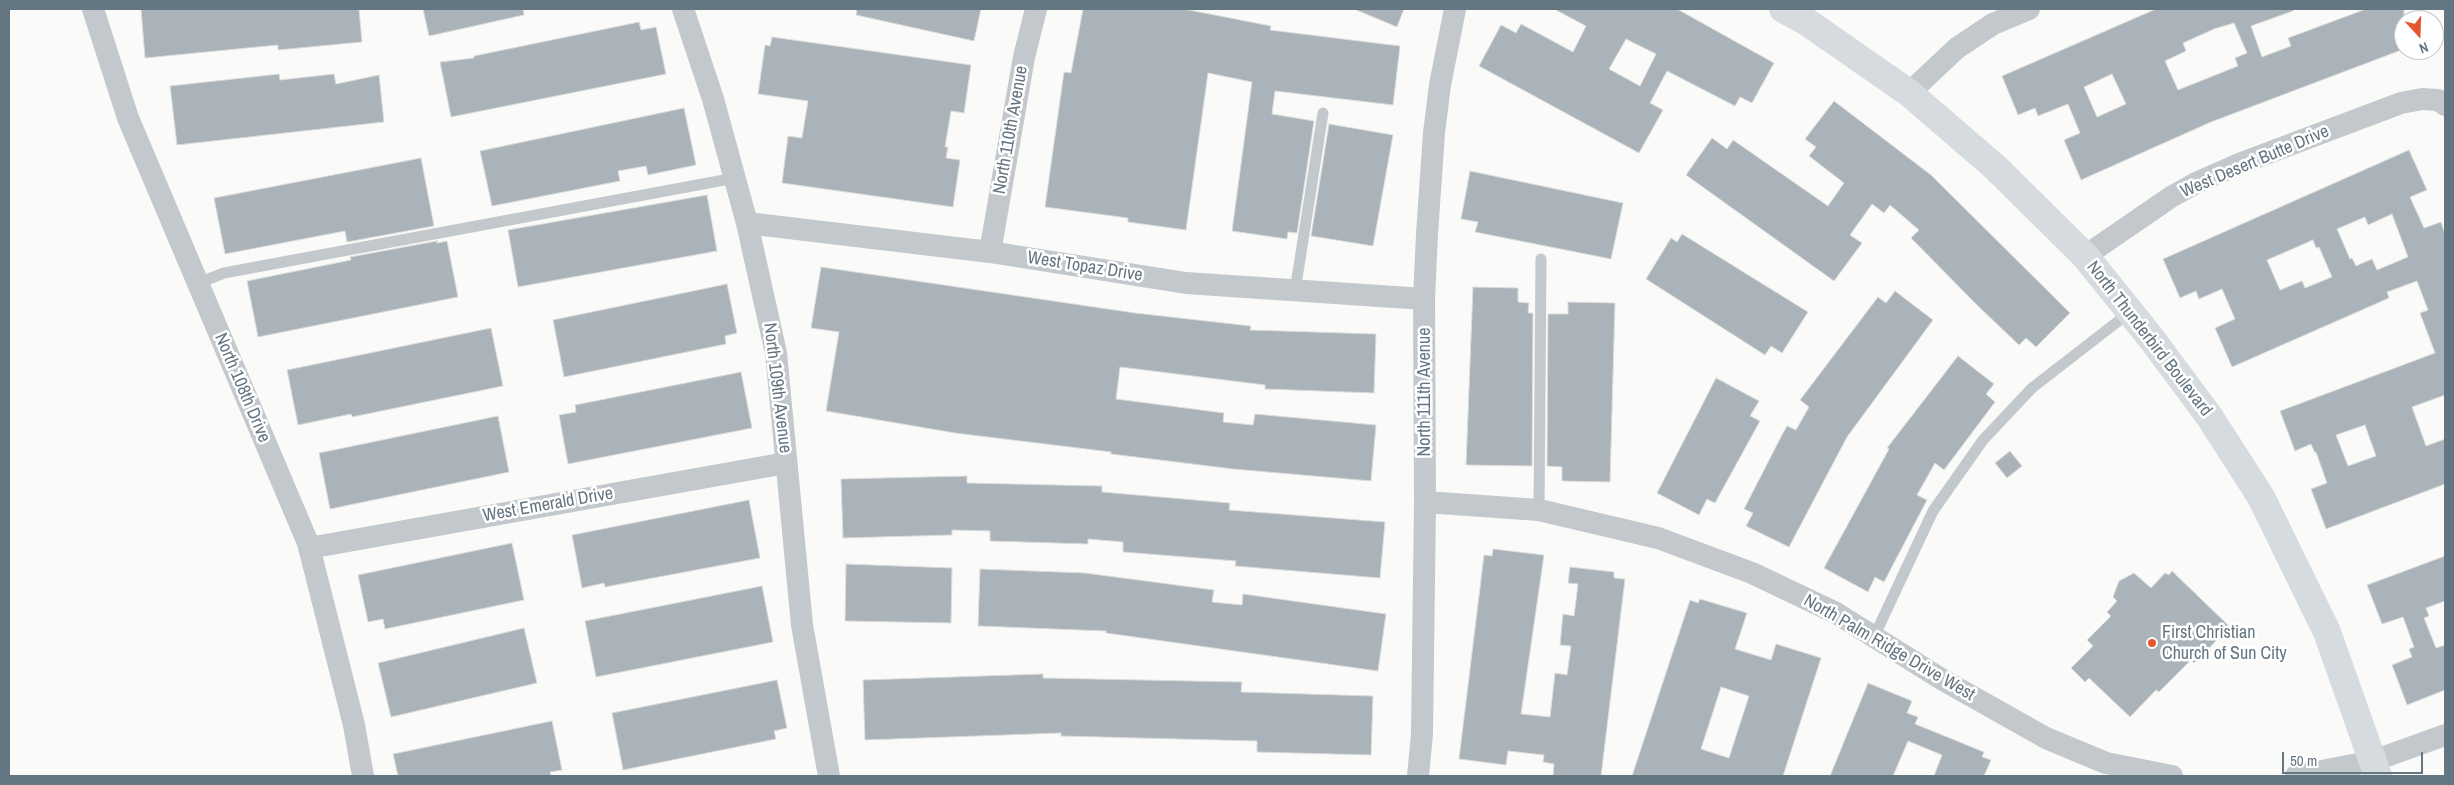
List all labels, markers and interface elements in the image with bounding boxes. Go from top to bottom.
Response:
north arrow [2394,10,2444,60]
text: N [2417,38,2431,58]
street label: North 110th Avenue [989,64,1033,196]
street label: West Desert Butte Drive [2178,121,2332,203]
street label: West Topaz Drive [1026,247,1144,287]
street label: North Thunderbird Boulevard [2082,257,2216,421]
street label: North 109th Avenue [758,322,796,454]
street label: North 111th Avenue [1414,328,1436,456]
street label: North 108th Drive [209,330,275,446]
street label: West Emerald Drive [481,483,615,527]
street label: North Palm Ridge Drive West [1800,590,1978,706]
place label: First Christian Church of Sun City [2162,622,2287,664]
marker: First Christian Church of Sun City [2146,637,2158,649]
scale bar [2284,742,2425,774]
text: 50 m [2290,750,2317,771]

